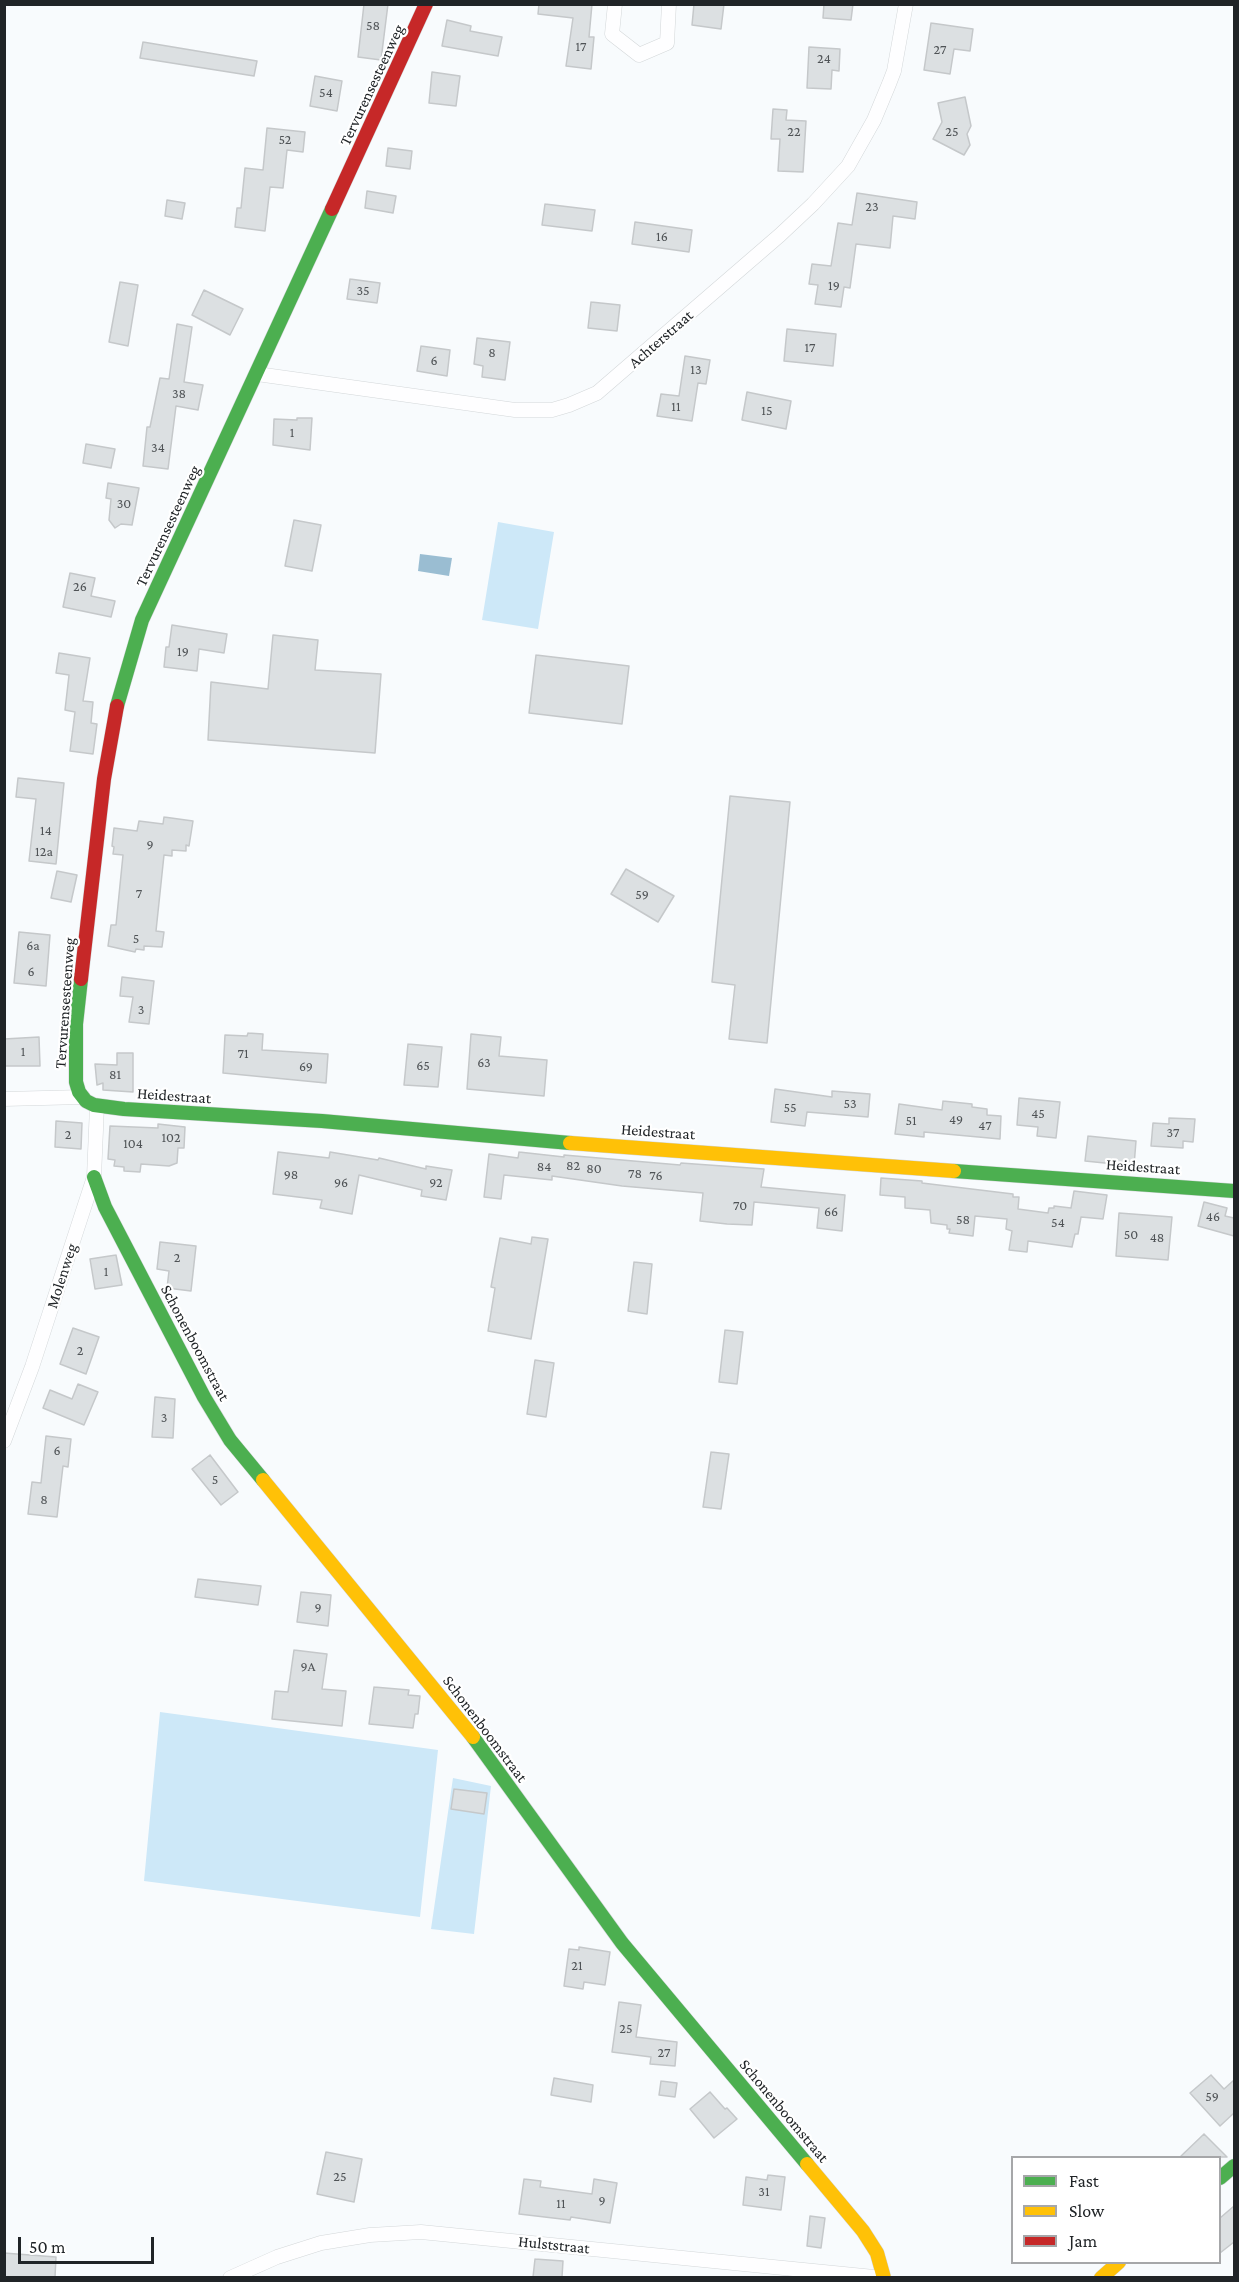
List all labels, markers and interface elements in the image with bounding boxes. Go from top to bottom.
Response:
house number: 58 [366,18,380,34]
street label: Tervurensesteenweg [336,21,408,149]
house number: 17 [575,39,587,55]
house number: 27 [934,42,946,58]
house number: 24 [817,51,831,67]
house number: 54 [319,85,333,101]
house number: 22 [787,124,801,140]
house number: 25 [945,124,959,140]
house number: 52 [279,132,291,148]
house number: 23 [865,199,879,215]
house number: 16 [656,229,668,245]
house number: 19 [828,278,840,294]
house number: 35 [356,283,370,299]
street label: Achterstraat [625,306,697,372]
house number: 17 [804,340,816,356]
house number: 8 [488,345,496,361]
house number: 6 [430,353,438,369]
house number: 13 [690,362,702,378]
house number: 38 [172,386,186,402]
house number: 11 [671,399,681,415]
house number: 15 [761,403,773,419]
house number: 1 [290,425,294,441]
house number: 34 [151,440,165,456]
street label: Tervurensesteenweg [132,462,204,590]
house number: 30 [117,496,131,512]
house number: 26 [73,579,87,595]
house number: 19 [177,644,189,660]
house number: 14 [40,823,52,839]
house number: 9 [146,837,154,853]
house number: 12a [35,844,53,860]
house number: 7 [136,886,142,902]
house number: 59 [635,887,649,903]
house number: 5 [133,931,139,947]
street label: Tervurensesteenweg [51,937,79,1069]
house number: 6a [26,938,40,954]
house number: 6 [27,964,35,980]
house number: 3 [138,1002,144,1018]
house number: 1 [21,1044,25,1060]
house number: 71 [237,1046,249,1062]
house number: 63 [477,1055,491,1071]
house number: 65 [416,1058,430,1074]
house number: 69 [299,1059,313,1075]
house number: 81 [109,1067,121,1083]
street label: Heidestraat [136,1084,212,1108]
house number: 53 [843,1096,857,1112]
house number: 55 [783,1100,797,1116]
house number: 45 [1031,1106,1045,1122]
house number: 49 [949,1112,963,1128]
house number: 51 [905,1113,917,1129]
house number: 47 [978,1118,992,1134]
street label: Heidestraat [620,1120,696,1144]
house number: 37 [1167,1125,1179,1141]
house number: 2 [65,1127,71,1143]
house number: 102 [161,1130,181,1146]
house number: 104 [123,1136,143,1152]
street label: Heidestraat [1105,1155,1181,1179]
house number: 82 [566,1158,580,1174]
house number: 84 [537,1159,551,1175]
house number: 80 [586,1161,602,1177]
house number: 78 [628,1166,642,1182]
house number: 98 [284,1167,298,1183]
house number: 76 [649,1168,663,1184]
house number: 96 [334,1175,348,1191]
house number: 92 [429,1175,443,1191]
house number: 70 [733,1198,747,1214]
house number: 66 [824,1204,838,1220]
house number: 46 [1206,1209,1220,1225]
house number: 58 [956,1212,970,1228]
house number: 54 [1051,1215,1065,1231]
house number: 50 [1124,1227,1138,1243]
house number: 48 [1150,1230,1164,1246]
street label: Molenweg [42,1241,82,1311]
house number: 2 [174,1250,180,1266]
house number: 1 [104,1264,108,1280]
street label: Schonenboomstraat [156,1282,234,1404]
house number: 2 [77,1343,83,1359]
house number: 3 [161,1410,167,1426]
house number: 6 [53,1443,61,1459]
house number: 5 [212,1472,218,1488]
house number: 8 [40,1492,48,1508]
house number: 9 [314,1600,322,1616]
house number: 9A [301,1659,315,1675]
street label: Schonenboomstraat [439,1672,531,1786]
house number: 21 [571,1958,583,1974]
house number: 25 [619,2021,633,2037]
house number: 27 [658,2045,670,2061]
street label: Schonenboomstraat [735,2055,833,2167]
house number: 59 [1205,2089,1219,2105]
legend [1011,2156,1221,2264]
house number: 25 [333,2169,347,2185]
text: Fast [1069,2171,1099,2191]
house number: 31 [758,2184,770,2200]
house number: 9 [598,2193,606,2209]
house number: 11 [556,2196,566,2212]
text: Slow [1069,2201,1104,2221]
scale bar [21,2225,158,2263]
text: Jam [1069,2231,1097,2251]
street label: Hulststraat [517,2232,591,2258]
text: 50 m [29,2237,66,2257]

